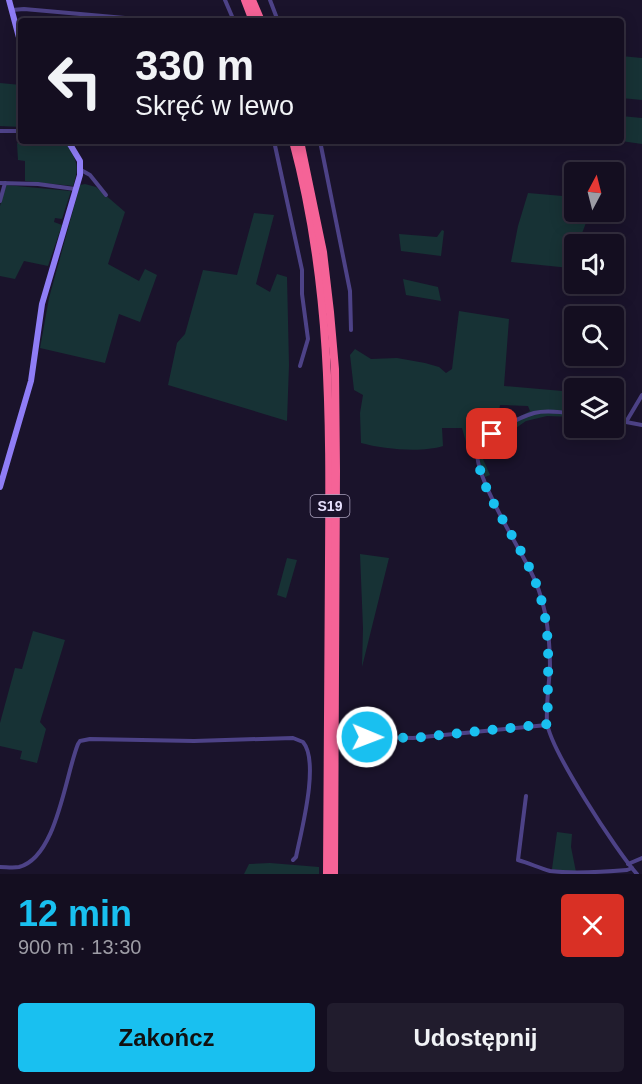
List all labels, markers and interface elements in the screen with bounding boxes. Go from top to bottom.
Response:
icon: left [36,42,114,120]
text: 330 m [135,42,254,89]
text: Skręć w lewo [135,91,294,121]
north arrow [564,162,624,222]
map controls [564,162,624,438]
button: sound [564,234,624,294]
button: search [564,306,624,366]
button: layers [564,378,624,438]
pin [466,408,517,459]
icon: arrive [475,417,508,450]
road number: S19 [310,495,350,517]
position arrow [335,705,399,769]
text: 12 min [18,893,132,934]
button: close [561,894,624,957]
text: 900 m · 13:30 [18,936,141,958]
button: Zakończ [18,1003,315,1072]
button: Udostępnij [327,1003,624,1072]

